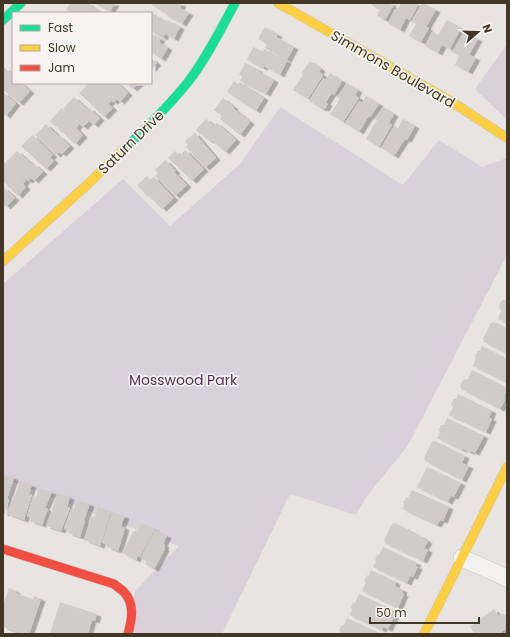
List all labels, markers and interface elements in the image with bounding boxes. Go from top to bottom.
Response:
legend [12,12,152,84]
north arrow [458,12,498,52]
text: Fast [48,19,73,36]
text: N [478,22,496,35]
street label: Simmons Boulevard [327,25,459,113]
text: Slow [48,39,76,56]
text: Jam [48,59,75,76]
street label: Saturn Drive [94,105,169,179]
park label: Mosswood Park [129,370,238,390]
scale bar [370,599,479,625]
text: 50 m [376,604,407,621]

